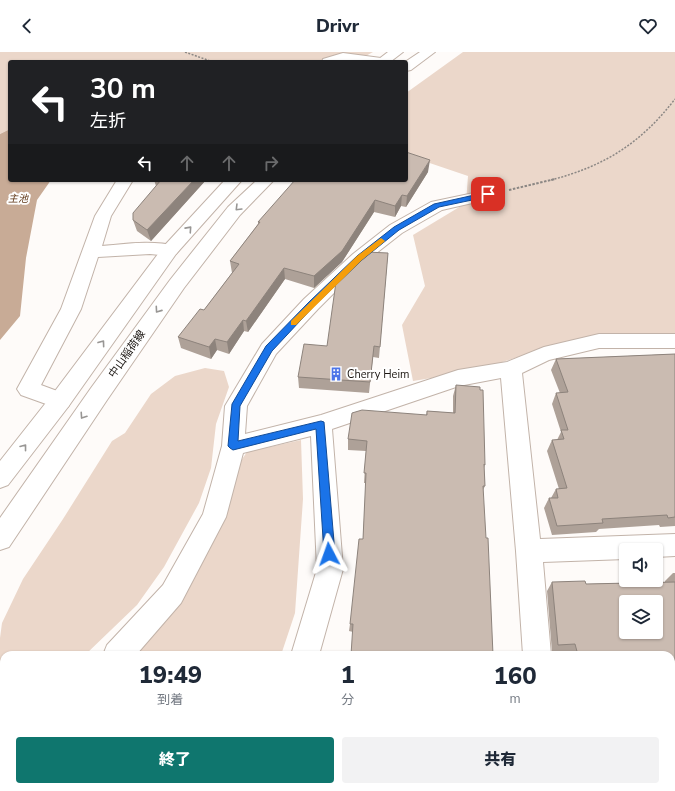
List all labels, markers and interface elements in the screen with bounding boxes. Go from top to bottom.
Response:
text: Drivr [316,14,359,38]
icon: back [16,15,38,37]
icon: heart [637,15,659,37]
text: 30 m [90,70,156,108]
icon: left [24,76,76,128]
text: 左折 [90,109,126,133]
icon: left [134,152,156,174]
icon: ahead [176,152,198,174]
icon: ahead [218,152,240,174]
icon: right [260,152,282,174]
pin [471,177,505,211]
icon: arrive [477,183,499,205]
water label: 主池 [8,192,29,206]
one-way arrow [235,203,243,210]
one-way arrow [184,226,192,234]
one-way arrow [155,306,163,313]
street label: 中山稲荷線 [105,327,149,381]
one-way arrow [97,341,104,348]
building icon: Cherry Heim [328,366,344,382]
place label: Cherry Heim [347,367,409,382]
one-way arrow [81,412,88,419]
one-way arrow [19,445,26,452]
position arrow [308,533,350,575]
map controls [619,543,663,639]
button: sound [619,543,663,587]
button: layers [619,595,663,639]
text: 19:49 [138,659,202,691]
text: 1 [341,659,355,691]
text: 160 [493,660,537,692]
text: m [509,690,521,708]
text: 到着 [157,691,183,709]
text: 分 [341,691,354,709]
button: 終了 [16,737,334,783]
button: 共有 [342,737,659,783]

